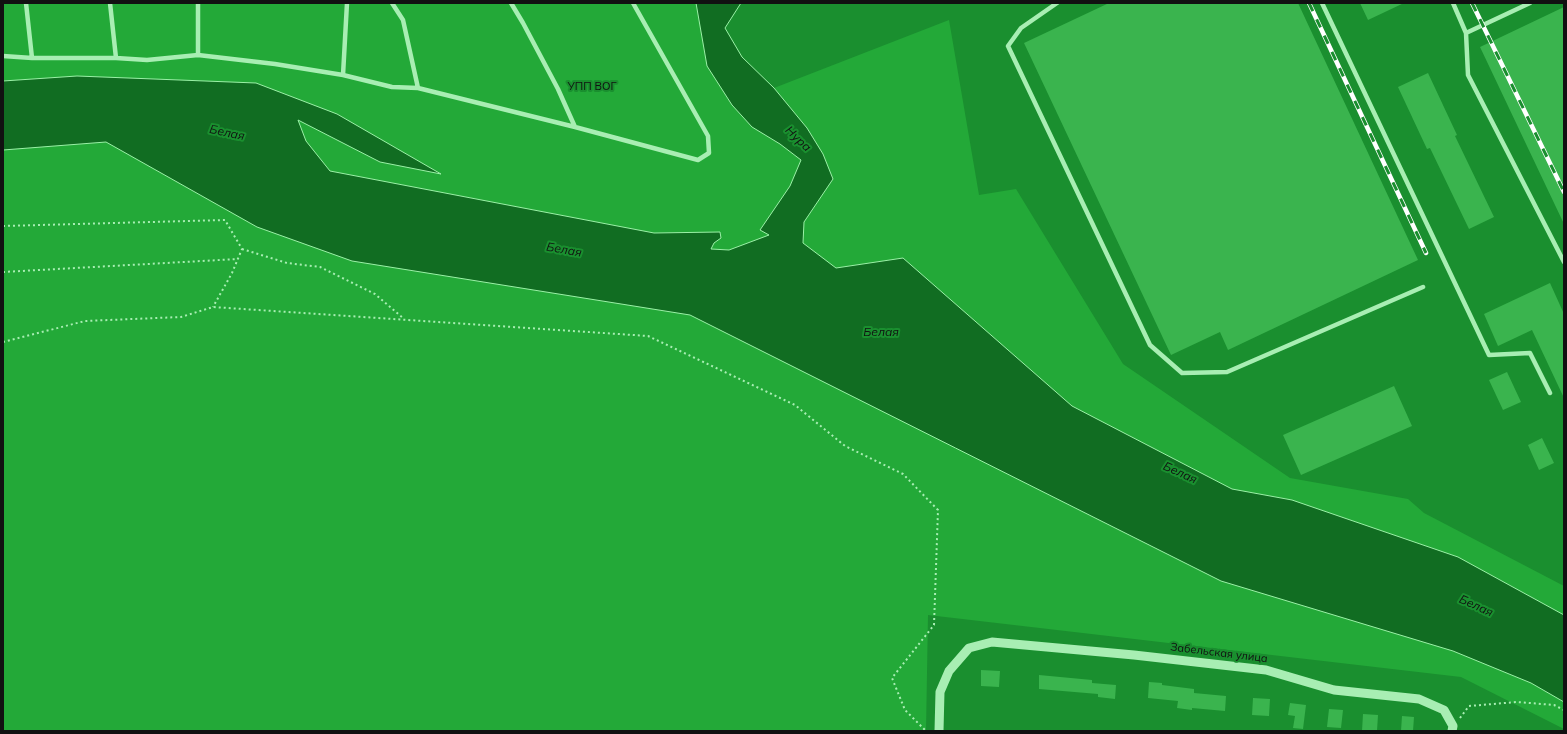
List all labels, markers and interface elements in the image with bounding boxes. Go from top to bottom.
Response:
park label: УПП ВОГ [567,80,617,94]
water label: Белая [208,122,246,144]
water label: Нура [782,123,814,155]
water label: Белая [545,240,583,260]
water label: Белая [863,325,899,339]
water label: Белая [1161,459,1199,487]
water label: Белая [1457,592,1495,620]
street label: Забельская улица [1170,640,1268,666]

